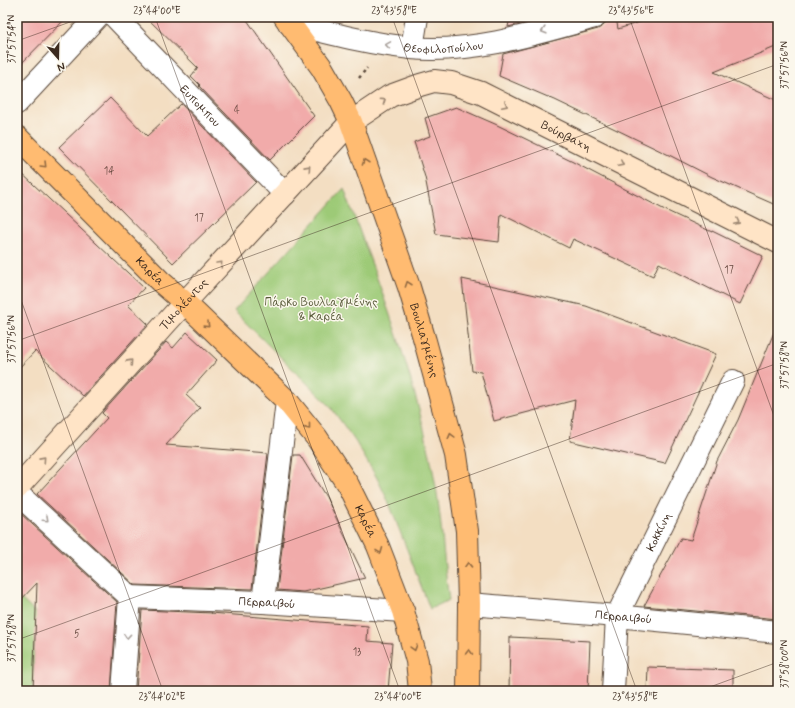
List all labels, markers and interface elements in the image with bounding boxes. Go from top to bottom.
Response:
text: 23°44'00"E [133,4,181,18]
text: 23°43'58"E [371,4,417,18]
text: 23°43'56"E [608,4,654,18]
text: 37°57'54"N [5,14,19,63]
one-way arrow [541,27,548,35]
north arrow [38,38,78,78]
street label: Θεοφιλοπούλου [403,38,485,58]
one-way arrow [385,41,391,49]
text: 37°57'56"N [778,41,792,89]
text: N [55,59,67,74]
street label: Ευπομπου [176,82,224,131]
one-way arrow [379,99,386,106]
one-way arrow [500,101,508,108]
house number: 4 [234,104,240,117]
street label: Βούρβαχη [538,117,594,156]
one-way arrow [361,158,369,165]
one-way arrow [617,159,624,166]
one-way arrow [40,160,47,168]
house number: 14 [104,165,114,178]
one-way arrow [304,165,311,173]
house number: 17 [194,212,204,225]
one-way arrow [733,217,740,225]
street label: Καρέα [132,254,168,290]
one-way arrow [216,261,223,269]
house number: 17 [724,264,734,277]
street label: Τιμολέοντος [156,276,212,334]
one-way arrow [404,281,412,288]
park label: Πάρκο Βουλιαγμένης & Καρέα [264,294,378,325]
street label: Βουλιαγμένης [405,302,442,380]
text: 37°57'56"N [5,315,19,363]
one-way arrow [202,320,210,327]
text: 37°57'58"N [778,341,792,389]
one-way arrow [126,359,133,367]
one-way arrow [303,422,310,430]
one-way arrow [447,433,456,440]
one-way arrow [38,456,45,463]
street label: Καρέα [350,503,380,541]
street label: Κοκκίνη [643,510,676,554]
one-way arrow [41,515,49,522]
one-way arrow [375,547,383,555]
one-way arrow [464,562,472,568]
street label: Περραιβού [238,594,296,613]
street label: Περραιβού [594,607,652,628]
text: 37°57'58"N [5,614,19,662]
house number: 5 [74,628,80,641]
one-way arrow [123,633,132,639]
text: 37°58'00"N [778,640,792,688]
one-way arrow [409,645,418,652]
house number: 13 [353,646,361,659]
one-way arrow [465,649,473,655]
text: 23°44'02"E [139,690,186,704]
text: 23°44'00"E [374,690,422,704]
text: 23°43'58"E [612,690,658,704]

